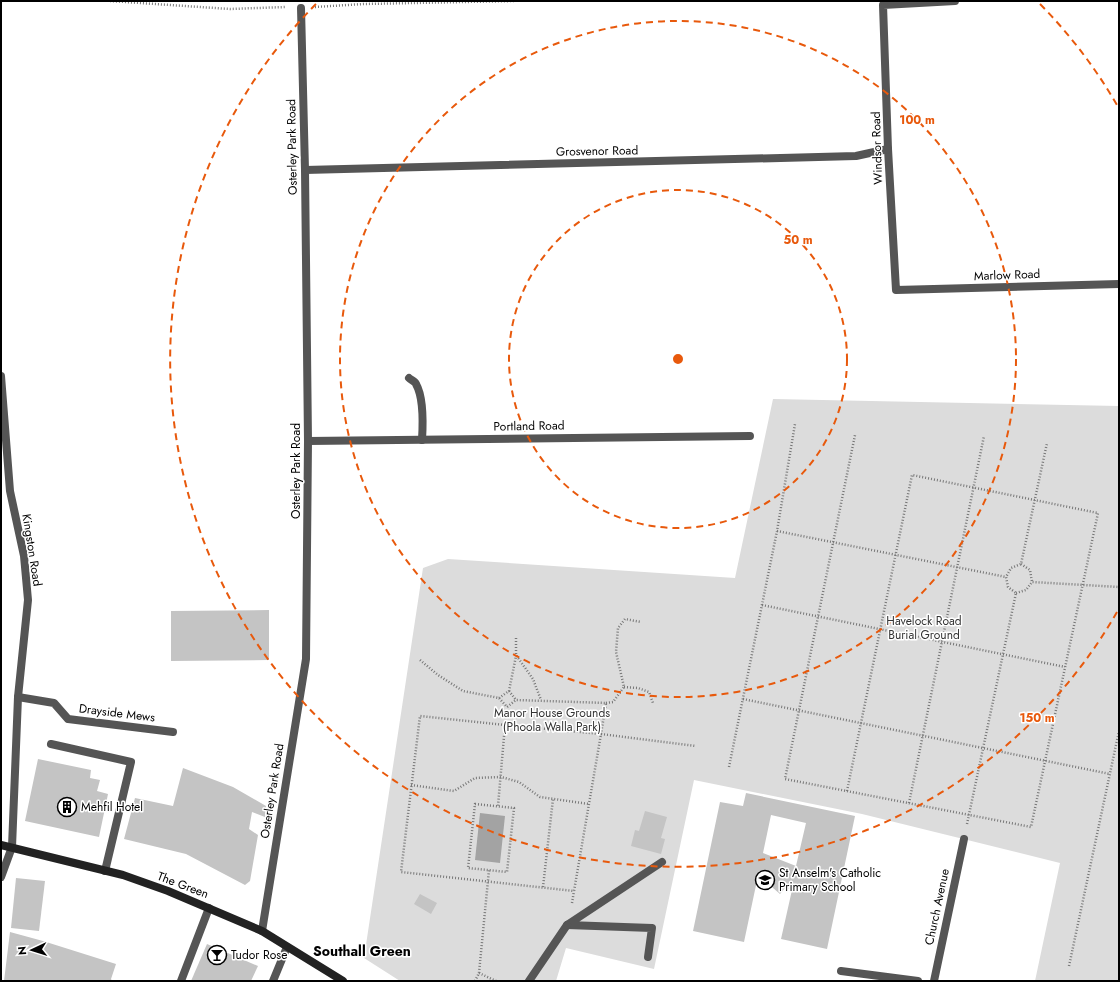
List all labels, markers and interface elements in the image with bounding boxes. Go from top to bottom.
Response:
street label: Osterley Park Road [282,99,302,195]
street label: Windsor Road [867,111,887,185]
text: 100 m [899,111,935,129]
street label: Grosvenor Road [556,141,638,161]
text: 50 m [783,231,813,249]
street label: Marlow Road [974,265,1040,285]
centre of rings [671,352,685,366]
street label: Portland Road [493,416,565,436]
street label: Osterley Park Road [287,423,305,519]
street label: Kingston Road [17,512,47,588]
park label: Havelock Road Burial Ground [886,612,962,644]
street label: Drayside Mews [78,699,156,727]
park label: Manor House Grounds (Phoola Walla Park) [494,704,610,736]
text: 150 m [1019,709,1055,727]
street label: Osterley Park Road [256,742,288,840]
building icon: Mehfil Hotel [56,796,78,818]
place label: Mehfil Hotel [81,798,143,816]
place label: St Anselm's Catholic Primary School [779,864,881,896]
street label: The Green [155,867,211,903]
street label: Church Avenue [920,867,954,947]
school or university icon: St Anselm's Catholic Primary School [754,869,776,891]
north arrow [12,930,52,970]
district label: Southall Green [313,941,411,961]
bar icon: Tudor Rose [206,944,228,966]
text: N [14,946,30,956]
place label: Tudor Rose [231,946,287,964]

